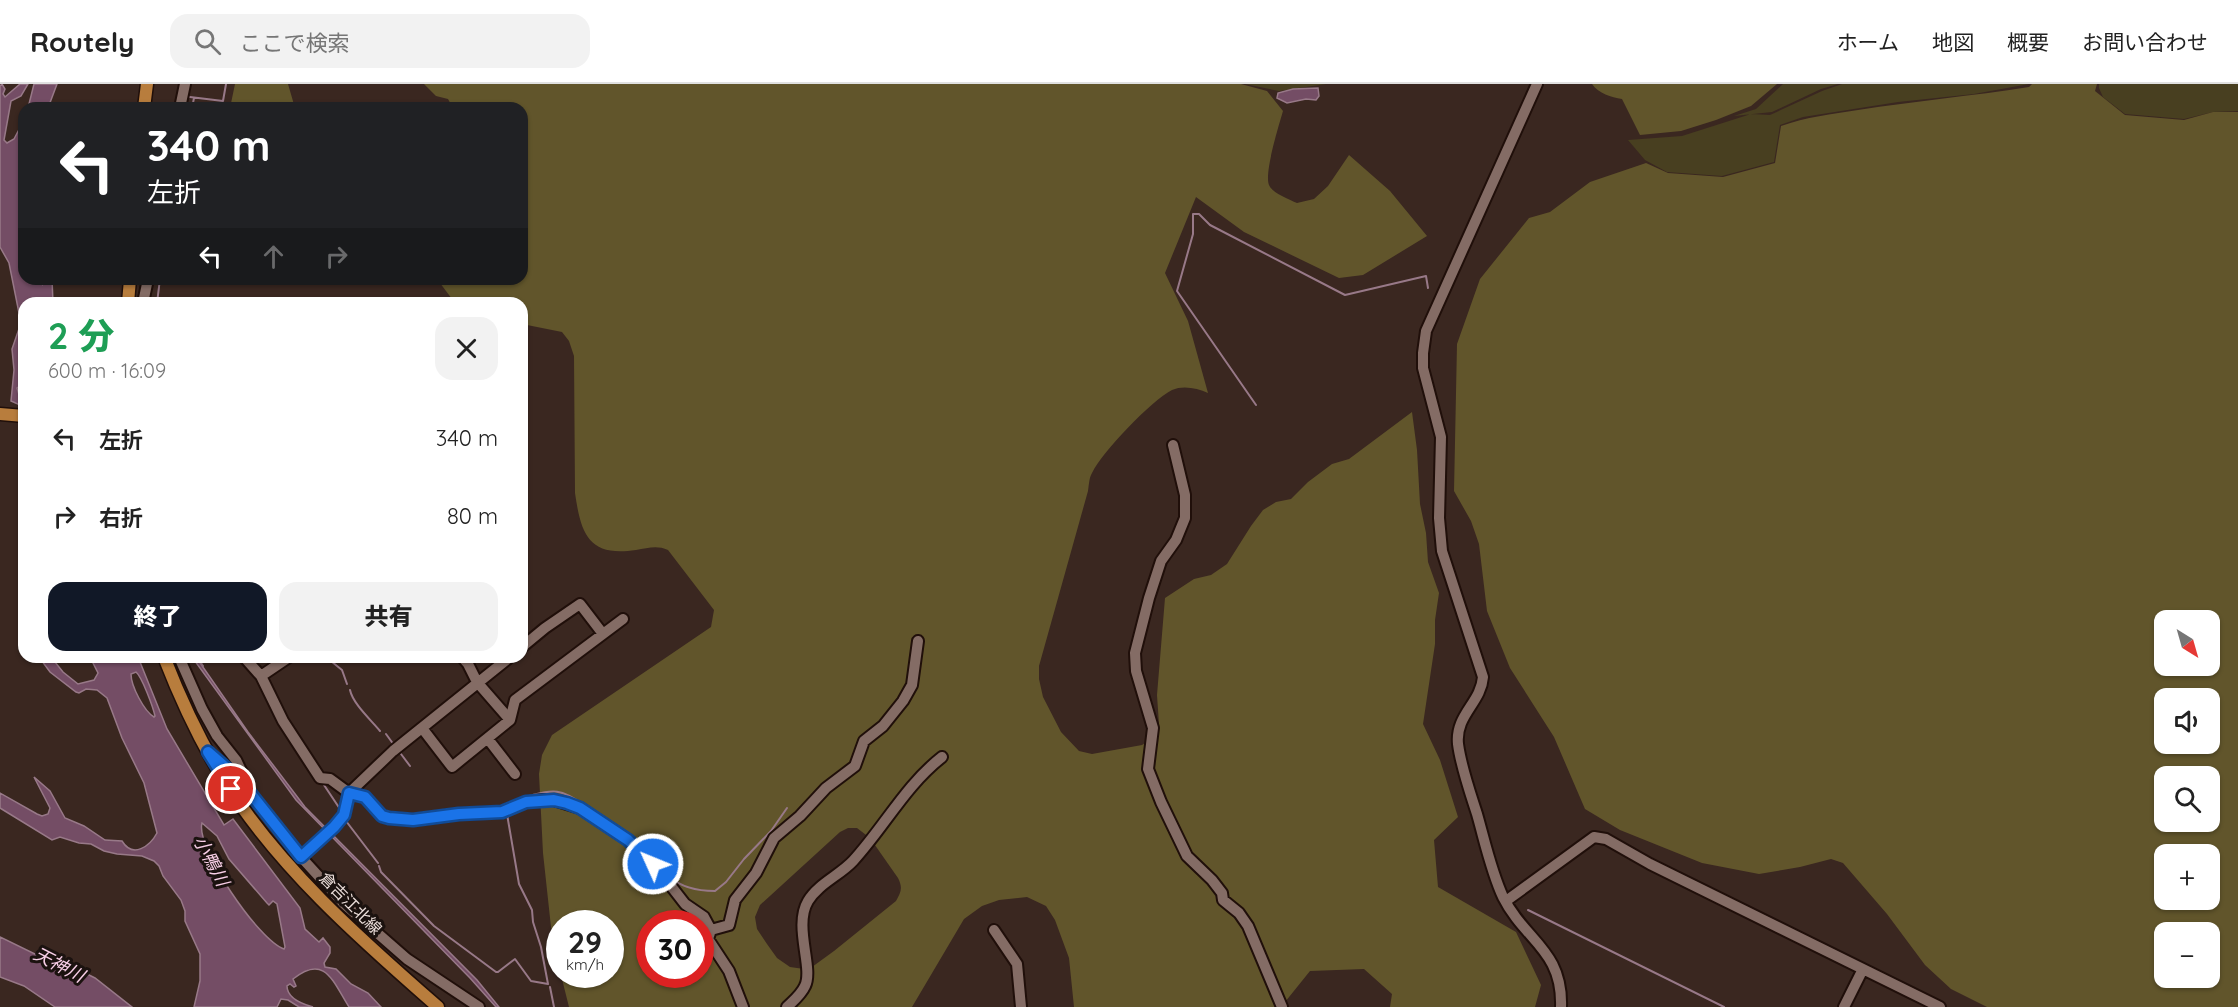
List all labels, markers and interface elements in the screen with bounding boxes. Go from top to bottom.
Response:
search box [170,14,590,68]
text: Routely [30,24,134,59]
icon: search [191,25,224,58]
text: ここで検索 [239,29,349,57]
text: ホーム [1837,29,1899,55]
text: 地図 [1932,29,1974,55]
text: 概要 [2007,29,2049,55]
text: お問い合わせ [2082,29,2208,55]
text: 340 m [147,119,271,172]
icon: left [48,126,126,204]
text: 左折 [147,175,201,209]
icon: left [194,240,227,273]
icon: ahead [257,240,290,273]
icon: right [320,240,353,273]
text: 2 分 [48,313,115,358]
button: close [435,317,498,380]
text: 600 m · 16:09 [48,358,166,383]
icon: left [48,422,81,455]
text: 340 m [436,424,498,452]
text: 左折 [99,426,143,454]
icon: right [48,500,81,533]
text: 80 m [447,502,498,530]
text: 右折 [99,504,143,532]
button: 終了 [48,582,267,651]
button: 共有 [279,582,498,651]
north arrow [2154,610,2220,676]
map controls [2154,610,2220,988]
button: sound [2154,688,2220,754]
pin [205,763,256,814]
button: search [2154,766,2220,832]
icon: arrive [214,772,247,805]
water label: 小鴨川 [189,832,235,892]
position arrow [621,832,685,896]
button: + [2154,844,2220,910]
street label: 倉吉江北線 [316,868,386,938]
speed limit sign: 30 [636,910,714,988]
button: − [2154,922,2220,988]
text: 29 [568,923,602,961]
water label: 天神川 [30,942,90,988]
text: km/h [566,955,604,974]

